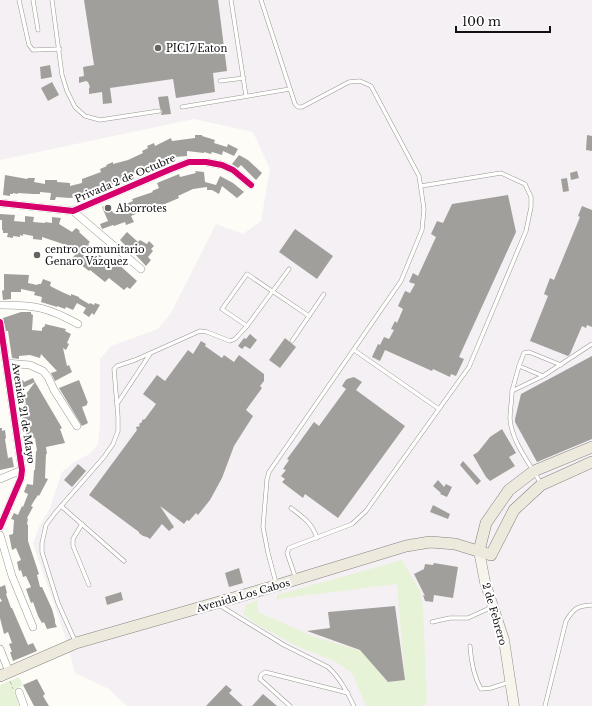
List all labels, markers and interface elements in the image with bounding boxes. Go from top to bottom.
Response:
scale bar [456,8,550,34]
text: 100 m [462,14,501,29]
place label: PIC17 Eaton [166,42,227,55]
marker: PIC17 Eaton [153,43,163,53]
street label: Privada 2 de Octubre [73,151,178,206]
place label: Aborrotes [115,202,167,215]
marker: Aborrotes [103,203,113,213]
place label: centro comunitario Genaro Vázquez [45,243,145,268]
marker: centro comunitario Genaro Vázquez [32,250,42,260]
street label: Avenida 21 de Mayo [9,361,38,465]
street label: Avenida Los Cabos [194,576,292,615]
street label: 2 de Febrero [479,581,510,647]

